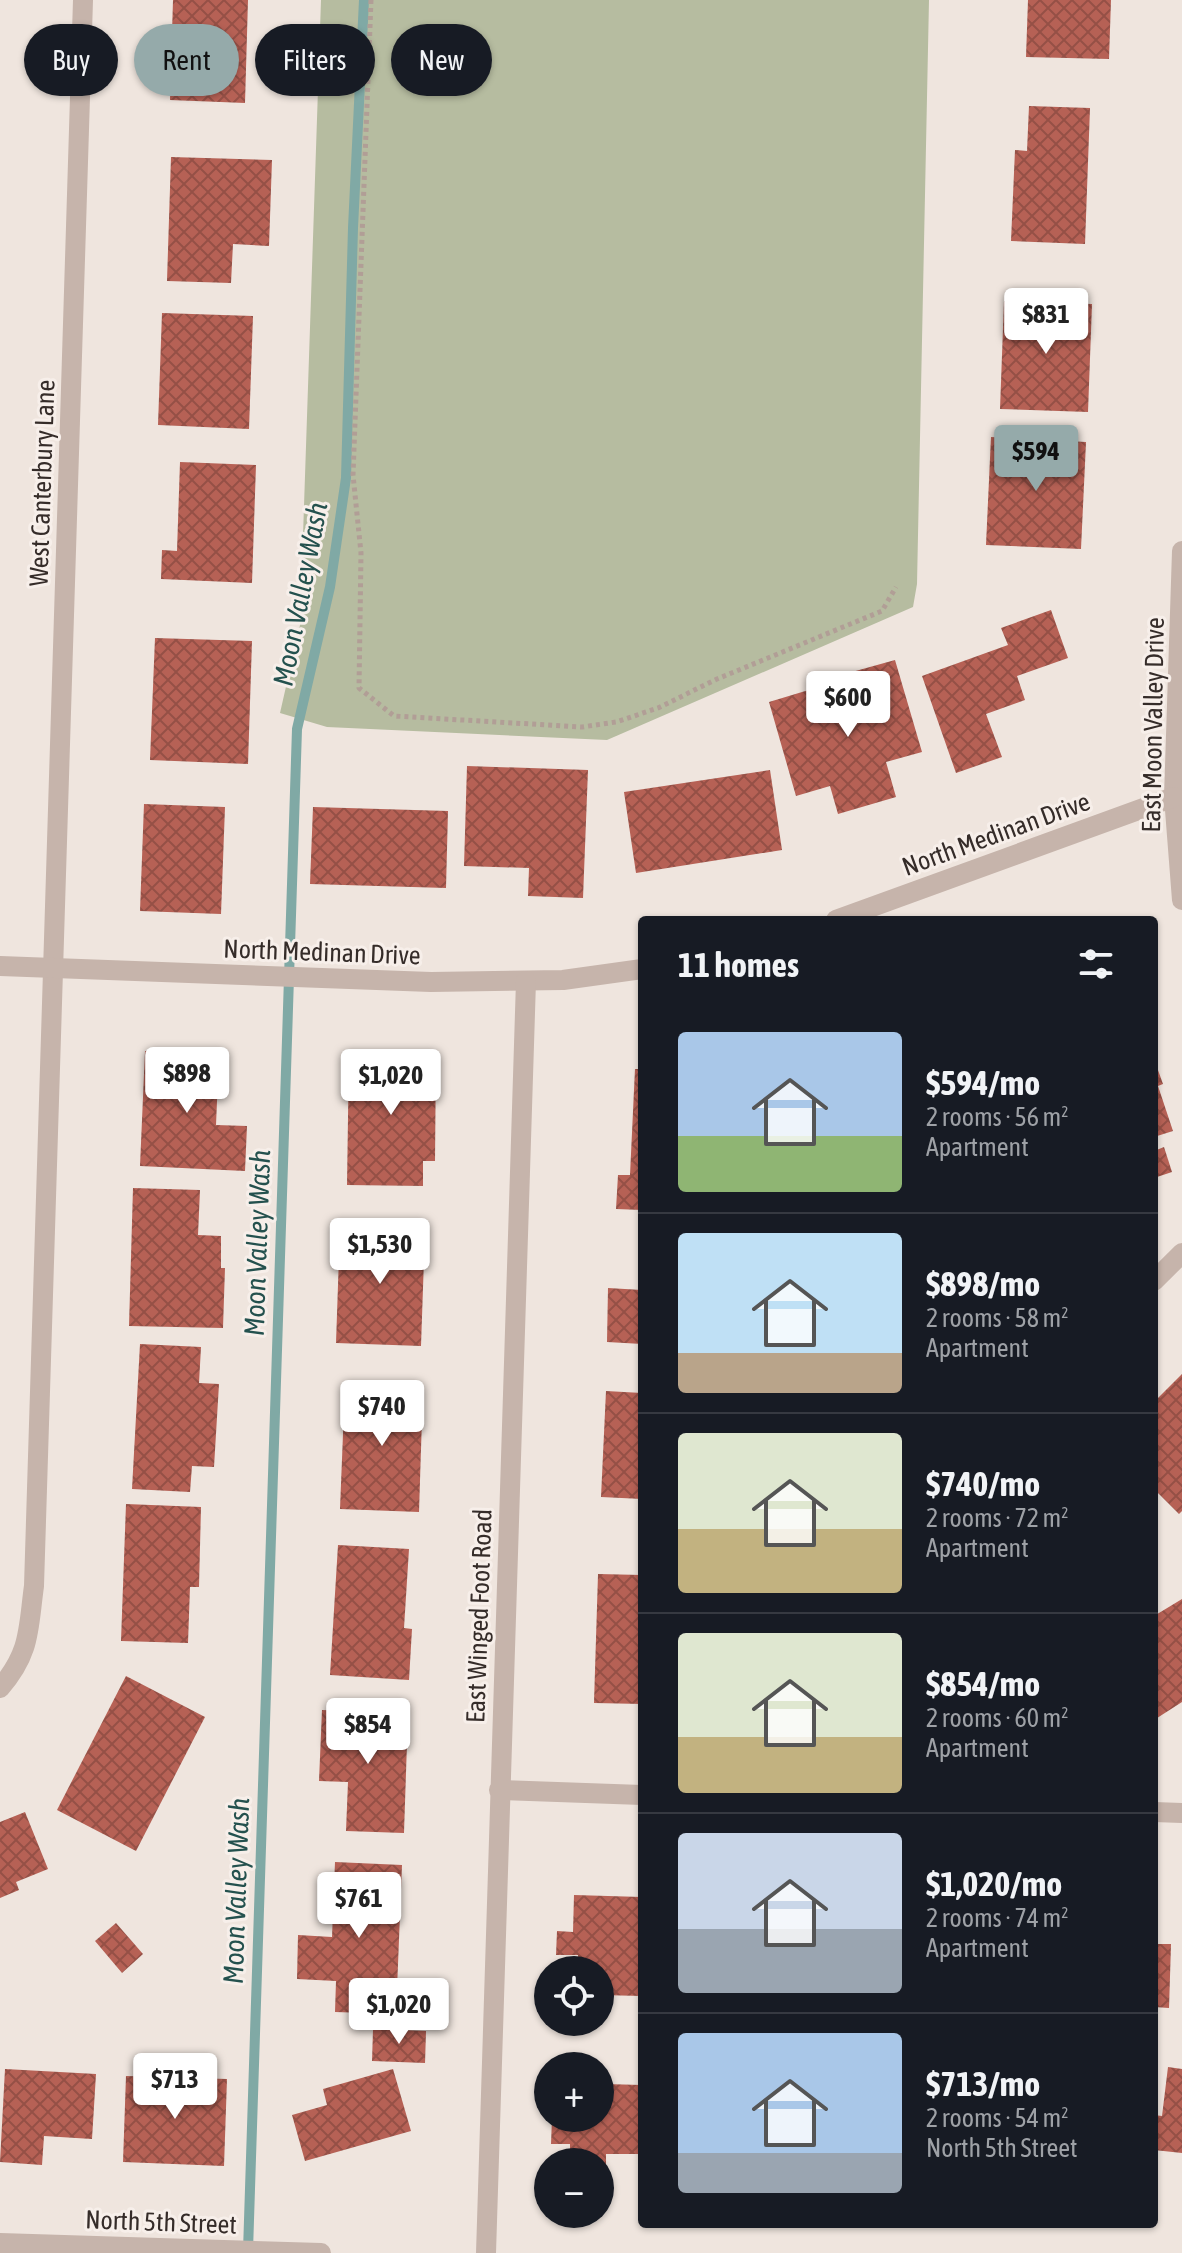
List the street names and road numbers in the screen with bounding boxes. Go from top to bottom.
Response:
street label: West Canterbury Lane [23,379,61,587]
street label: East Moon Valley Drive [1136,617,1170,833]
street label: North Medinan Drive [898,786,1094,882]
street label: North Medinan Drive [223,934,421,970]
street label: East Winged Foot Road [460,1508,498,1724]
street label: North 5th Street [85,2204,237,2240]

